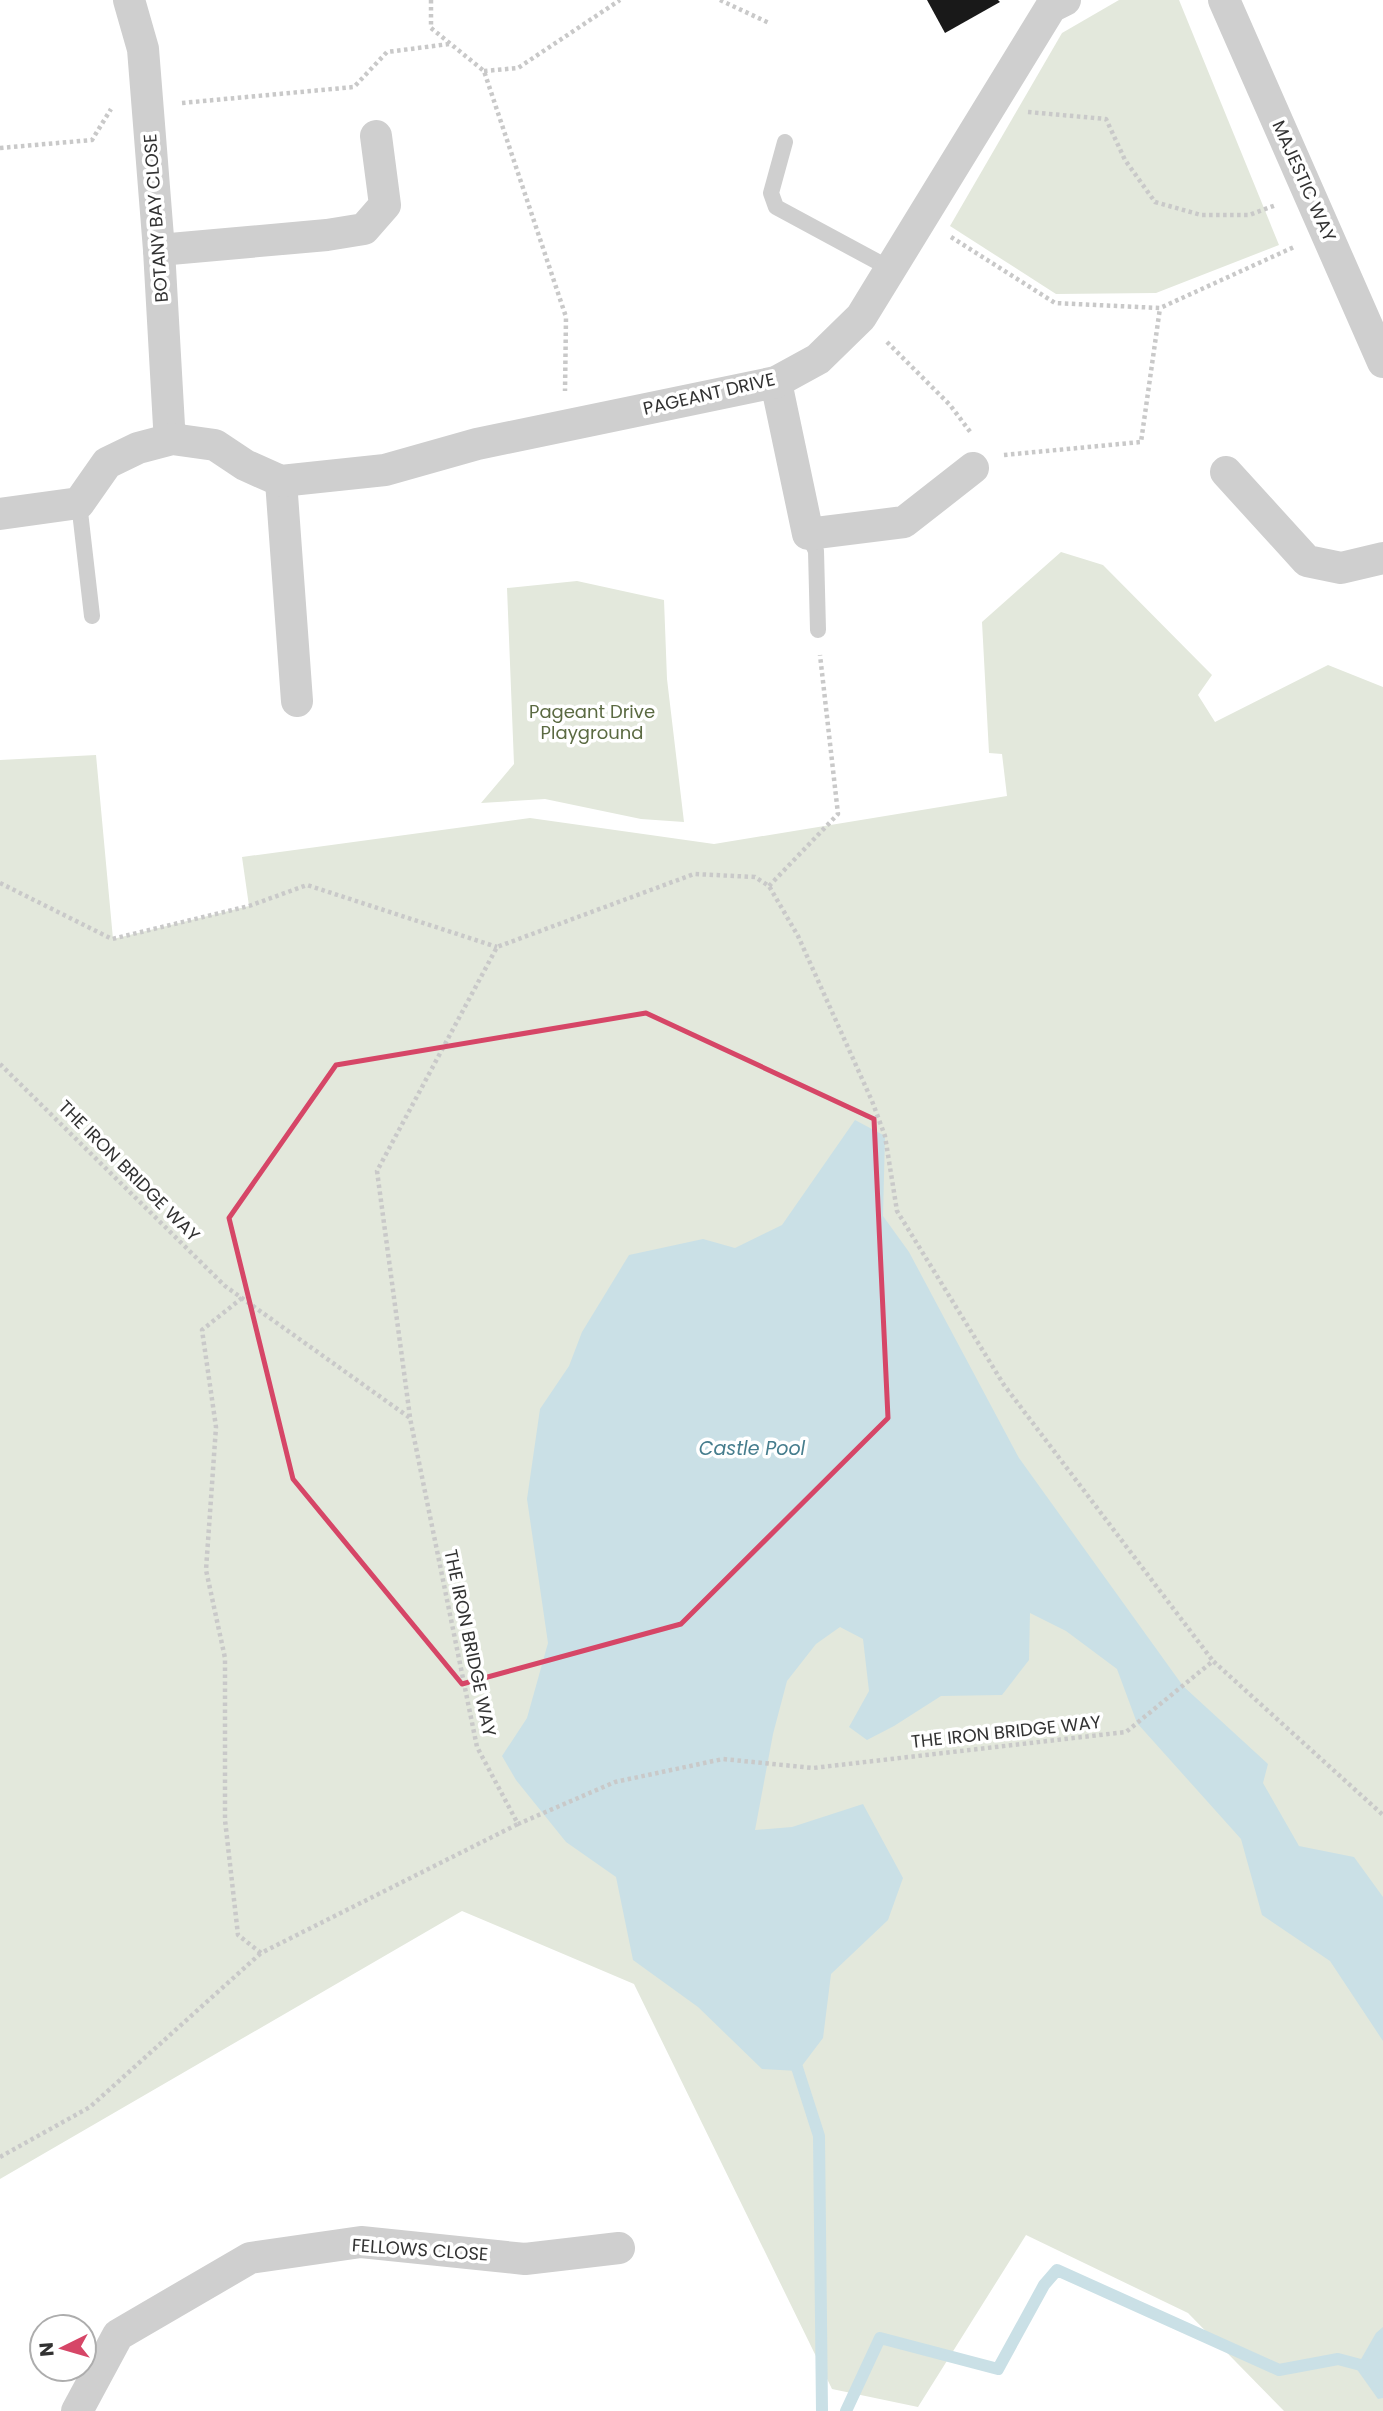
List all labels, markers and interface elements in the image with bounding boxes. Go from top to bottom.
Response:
street label: MAJESTIC WAY [1267,116,1343,246]
street label: BOTANY BAY CLOSE [137,133,174,303]
street label: PAGEANT DRIVE [640,366,777,421]
park label: Pageant Drive Playground [529,699,655,745]
street label: THE IRON BRIDGE WAY [53,1094,206,1247]
water label: Castle Pool [699,1435,806,1462]
street label: THE IRON BRIDGE WAY [438,1547,503,1739]
street label: THE IRON BRIDGE WAY [910,1709,1103,1754]
street label: FELLOWS CLOSE [351,2232,489,2267]
north arrow [28,2313,98,2383]
text: N [32,2341,61,2358]

